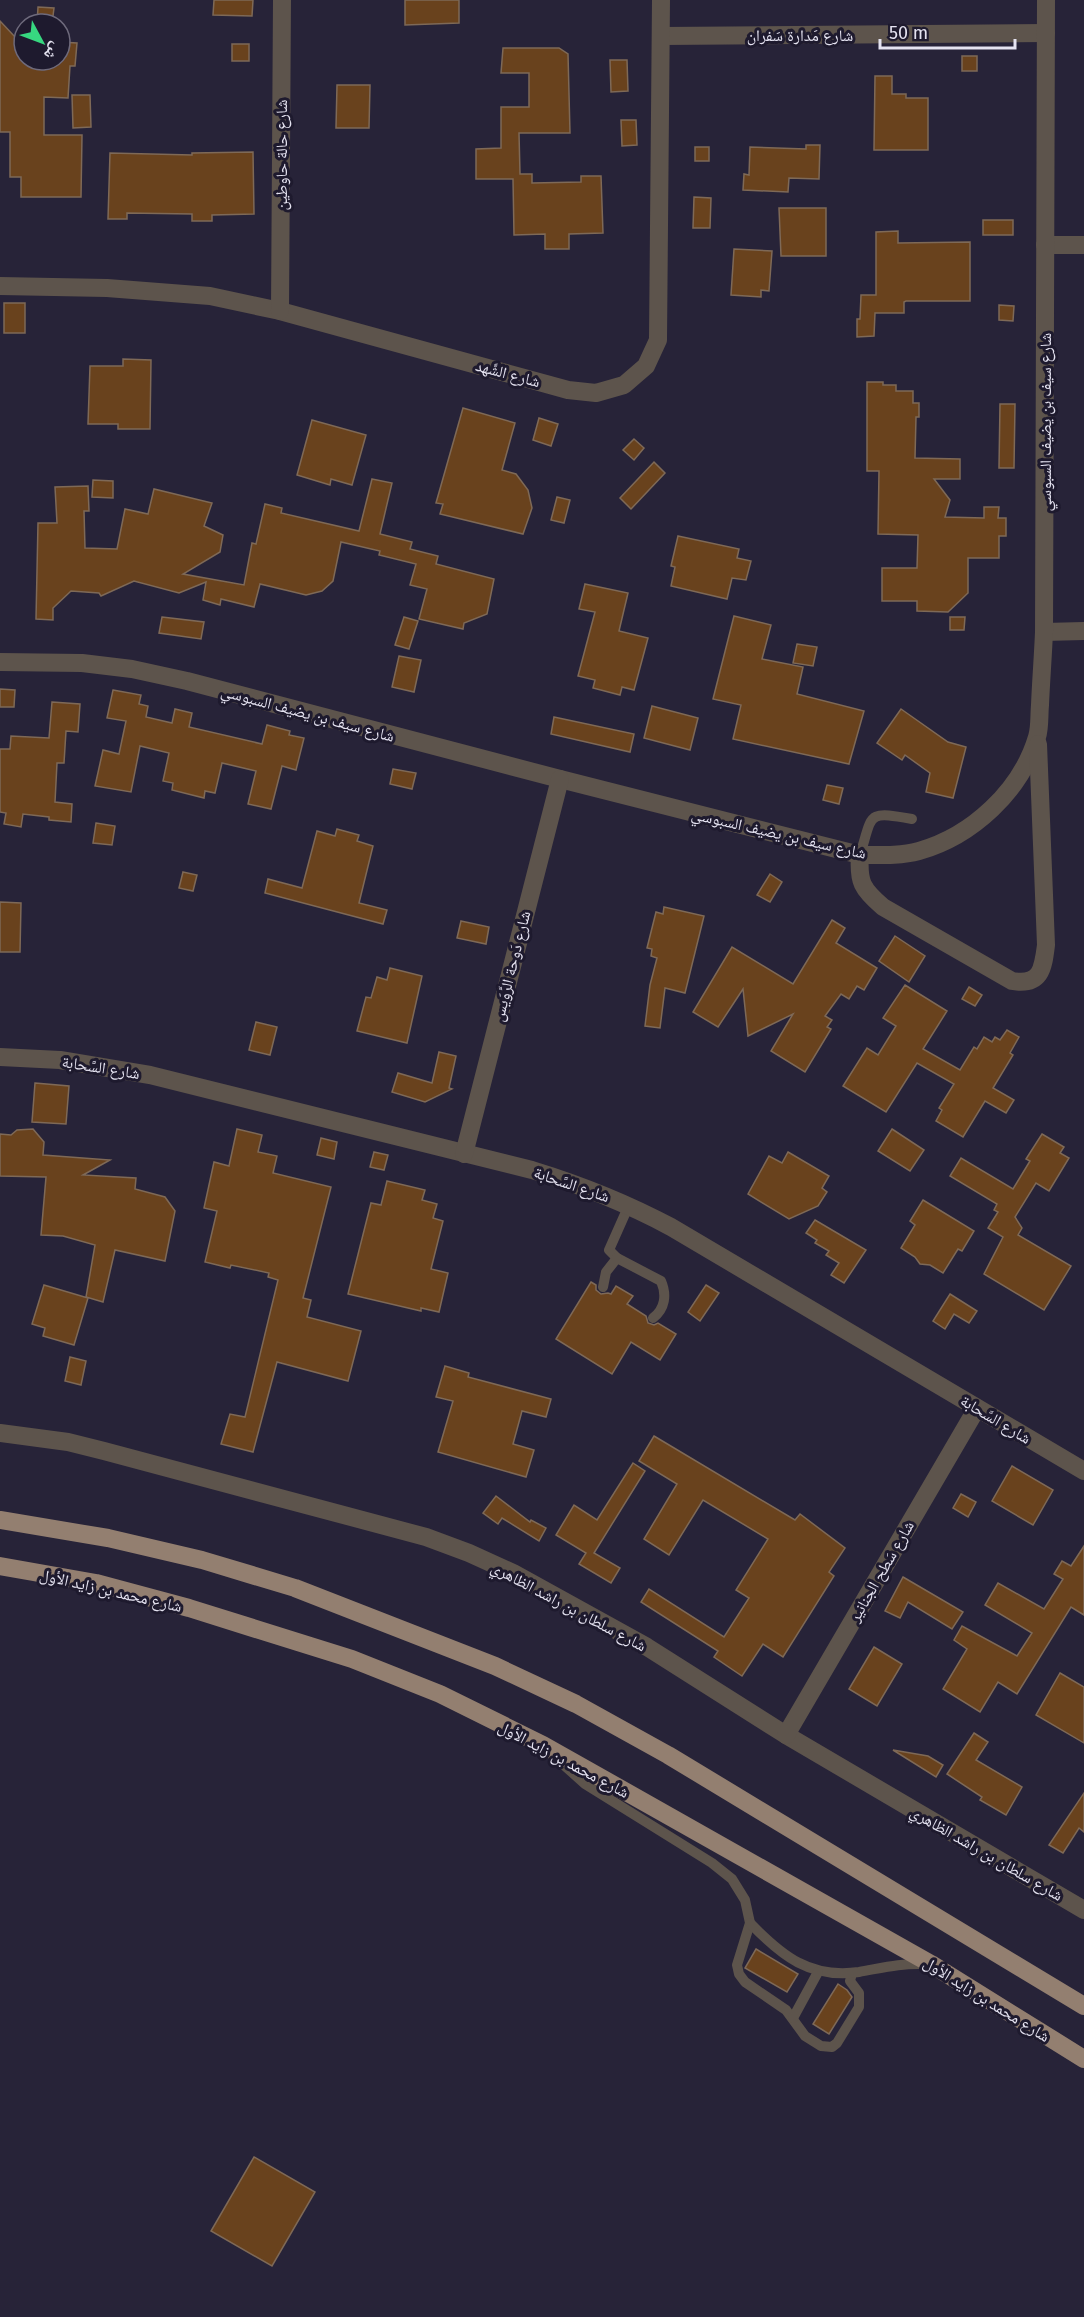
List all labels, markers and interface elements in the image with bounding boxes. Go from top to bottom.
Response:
north arrow [12,12,72,72]
scale bar [880,12,1015,50]
text: 50 m [889,22,928,44]
street label: شارع مَدارة سَفران [747,26,853,46]
text: ش [40,39,66,64]
street label: شارع حالة حاوطين [272,99,292,211]
street label: شارع سيف بن يضيف السبوسي [1036,333,1058,511]
street label: شارع الشَّهد [473,356,542,392]
street label: شارع سيف بن يضيف السبوسي [218,681,397,749]
street label: شارع سيف بن يضيف السبوسي [689,804,868,866]
street label: شارع دَوحة الرِّوَيس [489,909,535,1024]
street label: شارع السَّحابة [60,1052,141,1084]
street label: شارع السَّحابة [531,1163,612,1207]
street label: شارع السَّحابة [957,1391,1034,1449]
street label: شارع سَطح الجنانير [844,1517,919,1626]
street label: شارع سلطان بن راشد الظاهري [487,1557,650,1658]
street label: شارع محمد بن زايد الأول [38,1565,184,1617]
street label: شارع محمد بن زايد الأول [495,1717,632,1803]
street label: شارع سلطان بن راشد الظاهري [906,1802,1066,1908]
street label: شارع محمد بن زايد الأول [919,1953,1053,2047]

